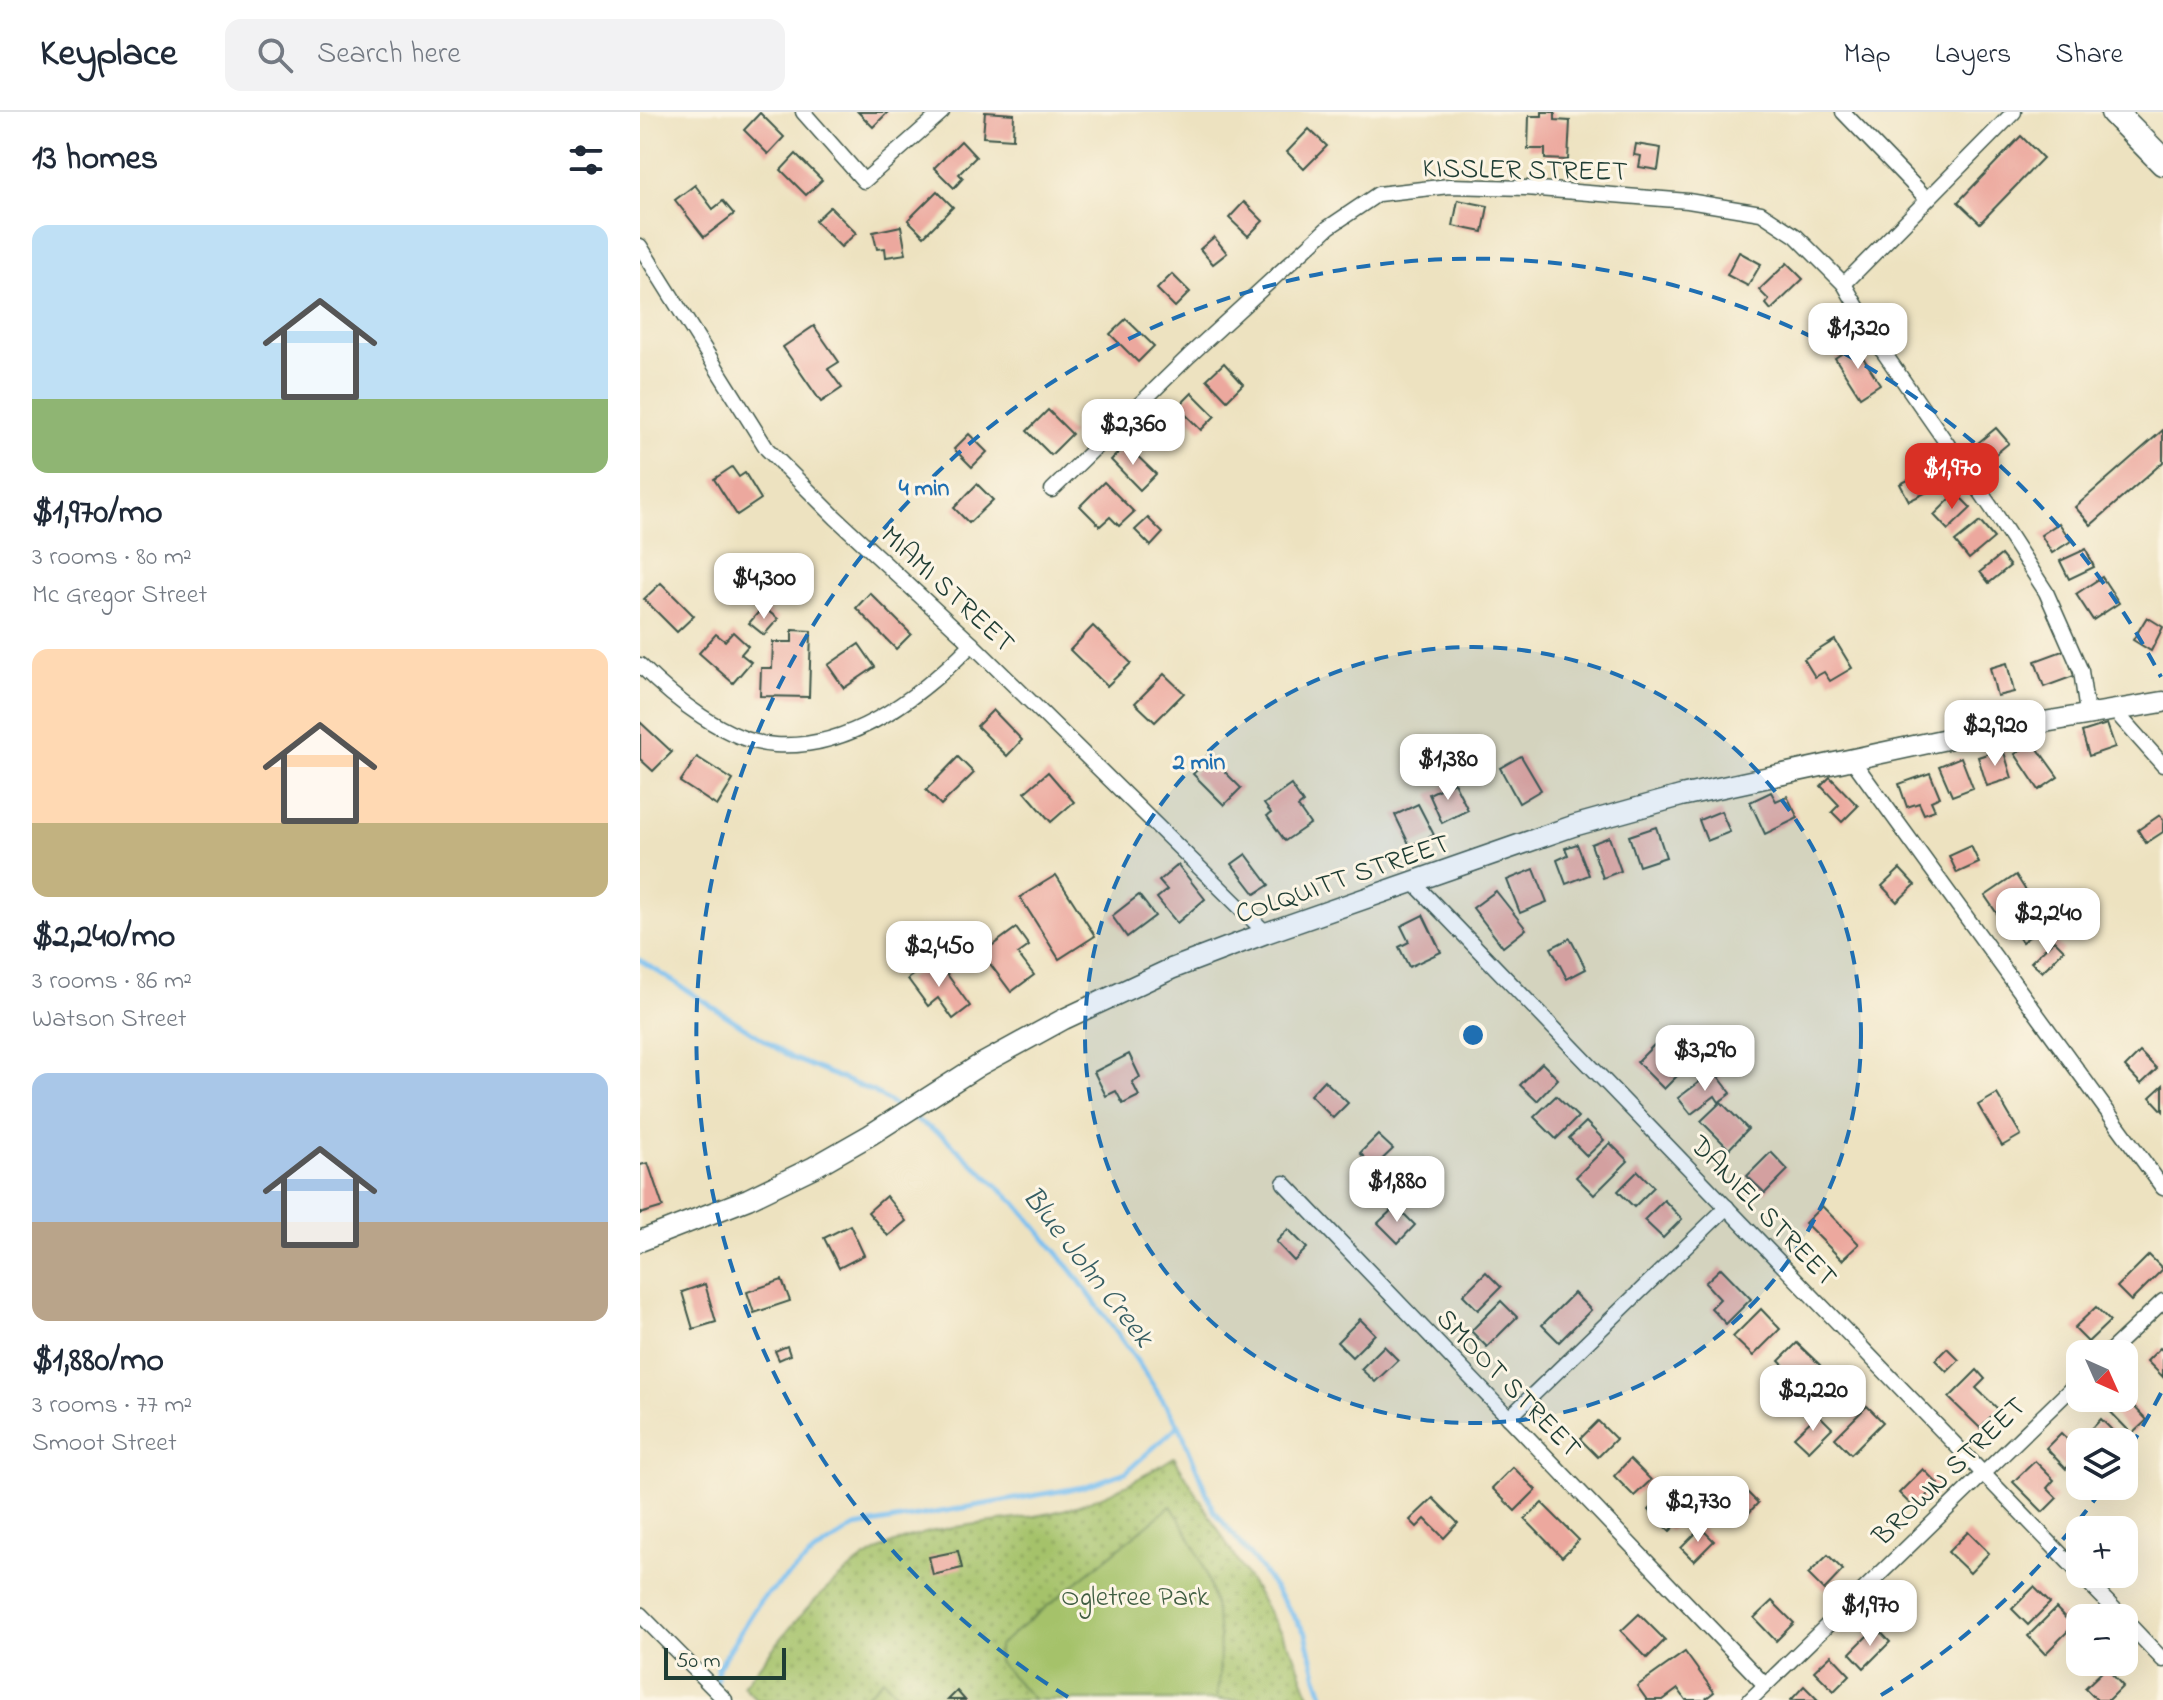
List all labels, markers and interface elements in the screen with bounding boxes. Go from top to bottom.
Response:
search box [225,19,785,91]
text: Keyplace [40,27,177,83]
icon: search [253,33,297,77]
text: Search here [317,33,461,77]
text: Map [1843,35,1891,76]
text: Layers [1935,35,2011,76]
text: Share [2055,35,2123,76]
text: 13 homes [32,135,158,185]
icon: filters [564,138,608,182]
street label: KISSLER STREET [1422,149,1628,194]
icon: home [248,277,392,421]
pin: $1,320 [1793,303,1923,371]
text: $1,320 [1826,310,1890,348]
pin: $2,360 [1068,399,1198,467]
text: $2,360 [1100,406,1166,444]
pin: $1,970 [1887,443,2017,511]
text: $1,970 [1923,450,1981,488]
text: 4 min [899,472,949,507]
text: $1,970/mo [32,489,163,539]
street label: MIAMI STREET [870,517,1023,664]
text: 3 rooms · 80 m² [32,539,192,577]
pin: $4,300 [699,553,829,621]
text: $4,300 [732,560,796,598]
text: Mc Gregor Street [32,577,207,615]
pin: $2,920 [1930,700,2060,768]
icon: home [248,701,392,845]
text: $2,920 [1962,707,2028,745]
pin: $1,380 [1383,734,1513,802]
text: $1,380 [1418,741,1478,779]
text: 2 min [1172,746,1226,781]
street label: COLQUITT STREET [1230,824,1456,936]
pin: $2,240 [1983,888,2113,956]
text: $2,240 [2014,895,2082,933]
text: $2,240/mo [32,913,176,963]
pin: $2,450 [874,921,1004,989]
text: $2,450 [904,928,974,966]
text: 3 rooms · 86 m² [32,963,192,1001]
text: Watson Street [32,1001,187,1039]
centre of rings [1459,1021,1487,1049]
pin: $3,290 [1640,1025,1770,1093]
text: $3,290 [1674,1032,1736,1070]
icon: home [248,1125,392,1269]
street label: DANIEL STREET [1679,1127,1846,1298]
pin: $1,880 [1332,1156,1462,1224]
text: $1,880 [1367,1163,1427,1201]
water label: Blue John Creek [1010,1178,1165,1359]
street label: SMOOT STREET [1425,1300,1590,1469]
text: $1,880/mo [32,1337,164,1387]
north arrow [2066,1340,2138,1412]
map controls [2066,1340,2138,1676]
pin: $2,220 [1748,1365,1878,1433]
text: $2,220 [1778,1372,1848,1410]
text: 3 rooms · 77 m² [32,1387,192,1425]
street label: BROWN STREET [1864,1388,2037,1557]
text: Smoot Street [32,1425,177,1463]
button: layers [2066,1428,2138,1500]
pin: $2,730 [1633,1476,1763,1544]
text: $2,730 [1665,1483,1731,1521]
button: + [2066,1516,2138,1588]
park label: Ogletree Park [1061,1578,1210,1619]
pin: $1,970 [1805,1580,1935,1648]
text: $1,970 [1841,1587,1899,1625]
button: − [2066,1604,2138,1676]
scale bar [664,1644,786,1680]
text: 50 m [676,1646,721,1678]

